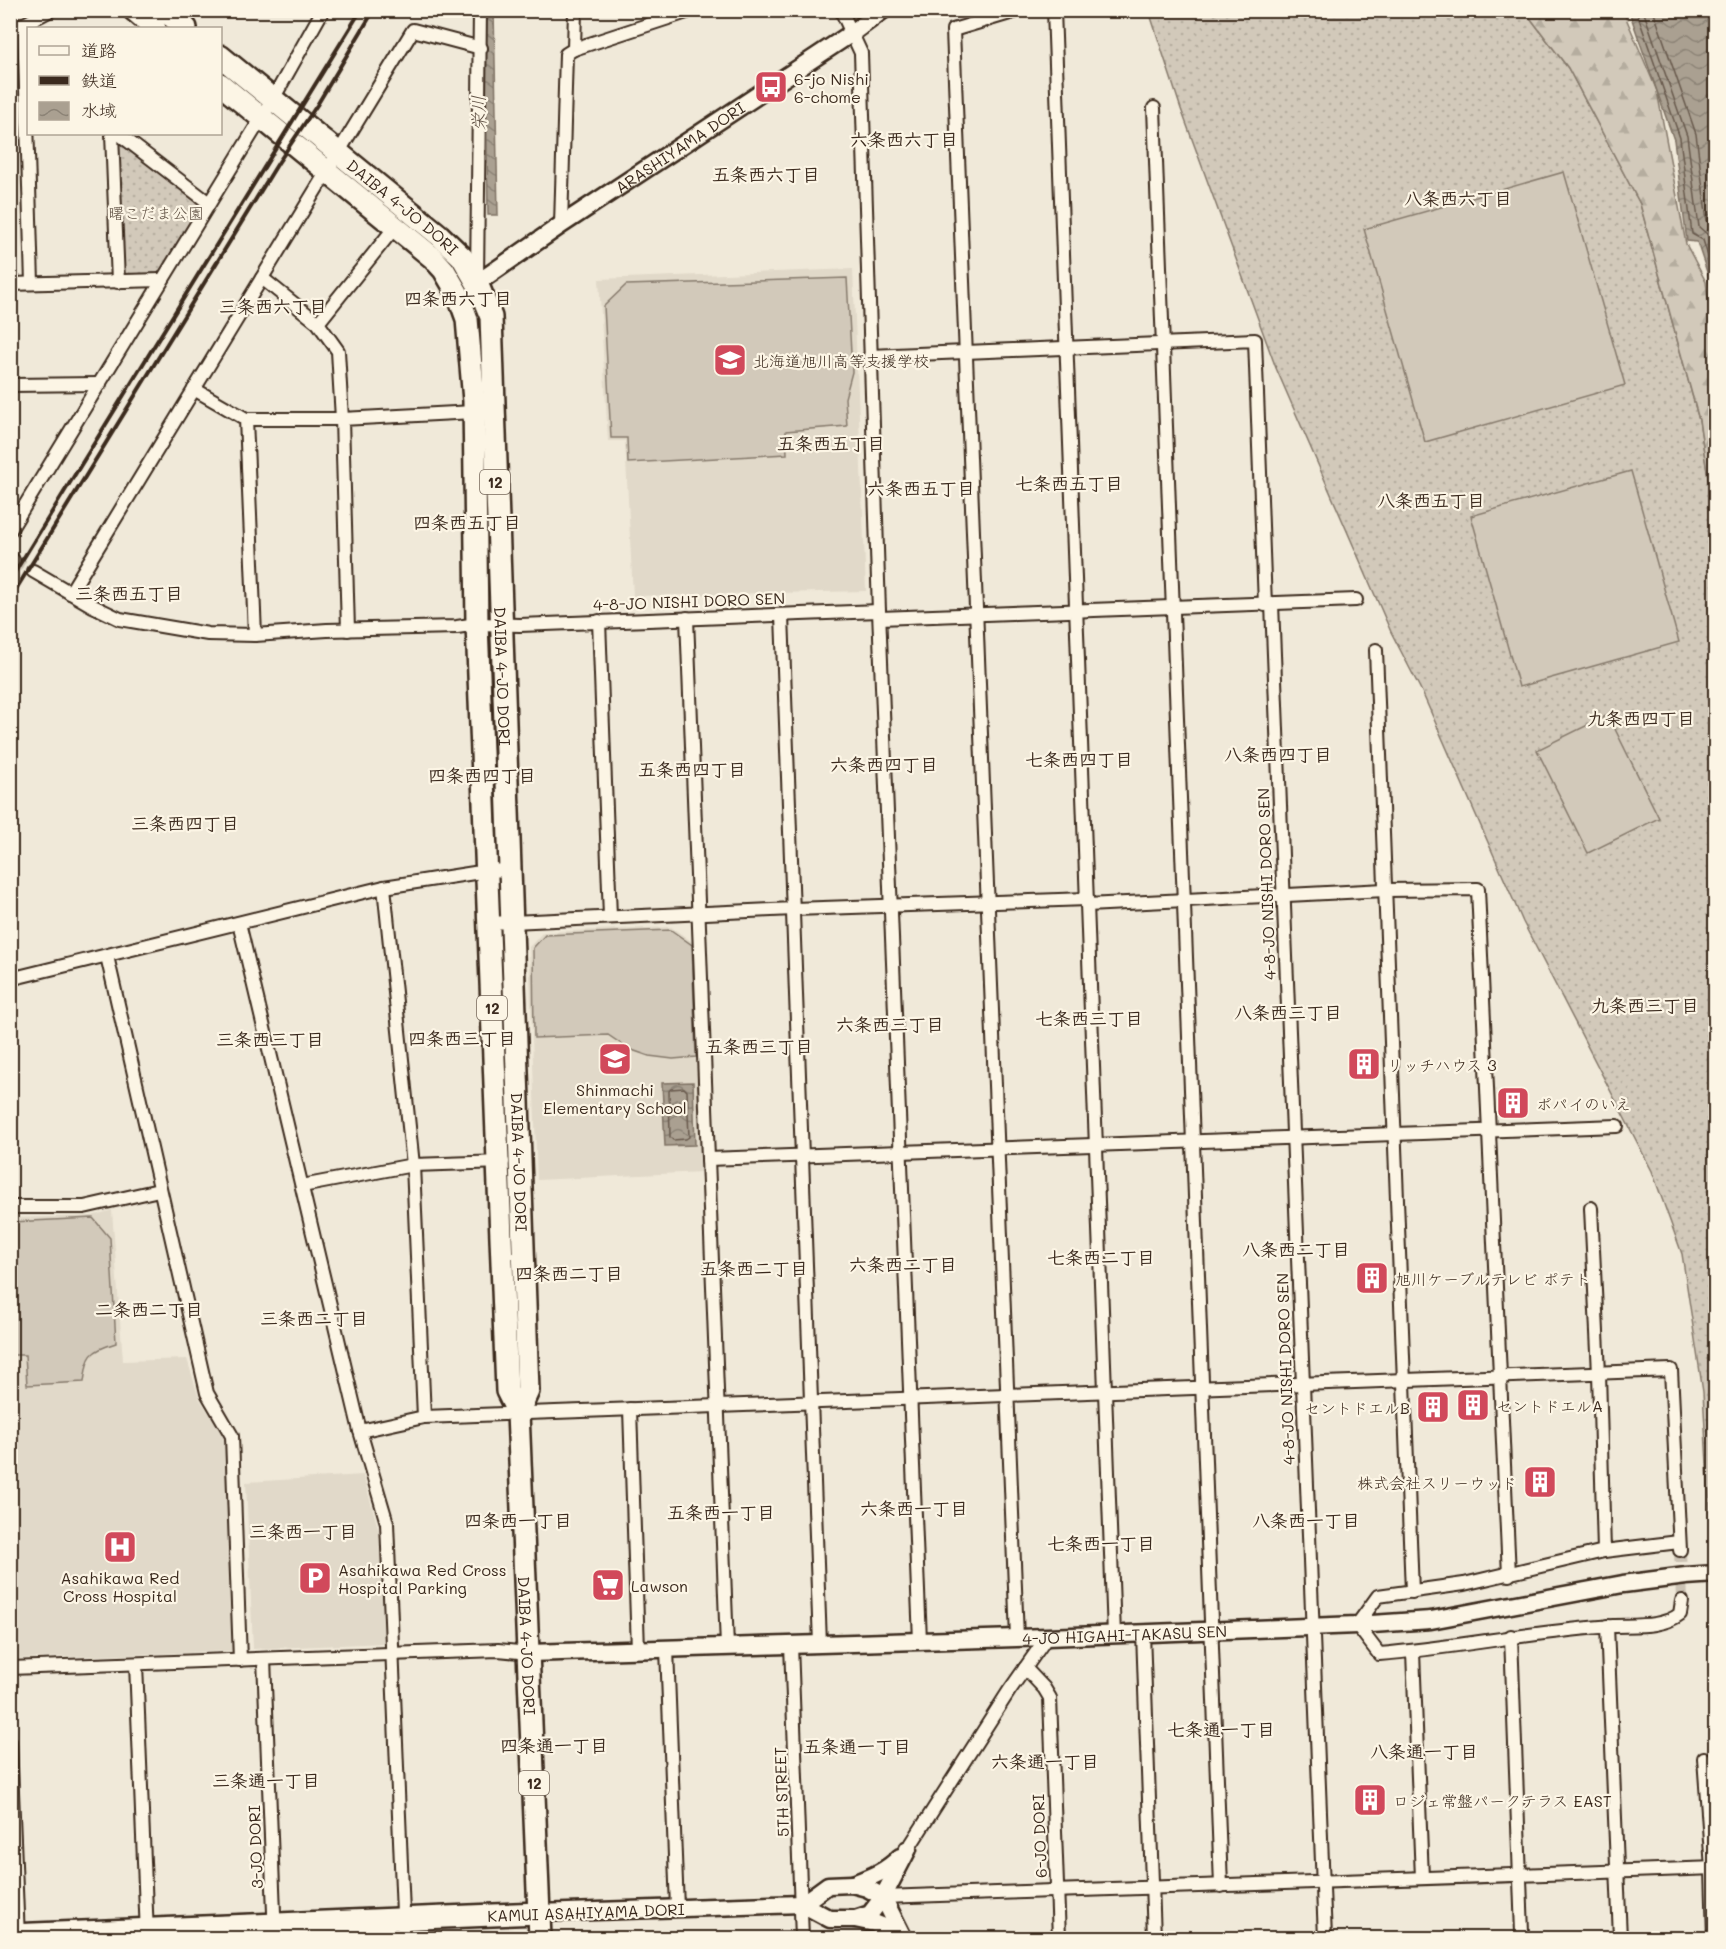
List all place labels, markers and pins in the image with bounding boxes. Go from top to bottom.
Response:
place label: 6-jo Nishi 6-chome [794,68,869,107]
bus stop icon: 6-jo Nishi 6-chome [753,69,789,105]
school or university icon: 北海道旭川高等支援学校 [712,342,748,378]
place label: 北海道旭川高等支援学校 [753,350,929,371]
school or university icon: Shinmachi Elementary School [597,1041,633,1077]
building icon: リッチハウス 3 [1346,1046,1382,1082]
place label: リッチハウス 3 [1387,1054,1497,1075]
place label: Shinmachi Elementary School [543,1079,687,1118]
building icon: ポパイのいえ [1495,1085,1531,1121]
place label: ポパイのいえ [1536,1093,1631,1114]
building icon: 旭川ケーブルテレビ ポテト [1354,1260,1390,1296]
place label: 旭川ケーブルテレビ ポテト [1395,1268,1591,1289]
building icon: セントドエルA [1455,1387,1491,1423]
building icon: セントドエルB [1415,1389,1451,1425]
place label: セントドエルA [1496,1395,1603,1416]
place label: セントドエルB [1304,1397,1410,1418]
building icon: 株式会社スリーウッド [1522,1464,1558,1500]
place label: 株式会社スリーウッド [1357,1472,1517,1493]
hospital icon: Asahikawa Red Cross Hospital [102,1529,138,1565]
place label: Asahikawa Red Cross Hospital Parking [338,1559,507,1598]
parking icon: Asahikawa Red Cross Hospital Parking [297,1560,333,1596]
place label: Asahikawa Red Cross Hospital [60,1567,180,1606]
supermarket icon: Lawson [590,1567,626,1603]
place label: Lawson [631,1575,688,1596]
building icon: ロジェ常盤パークテラス EAST [1352,1782,1388,1818]
place label: ロジェ常盤パークテラス EAST [1393,1790,1612,1811]

